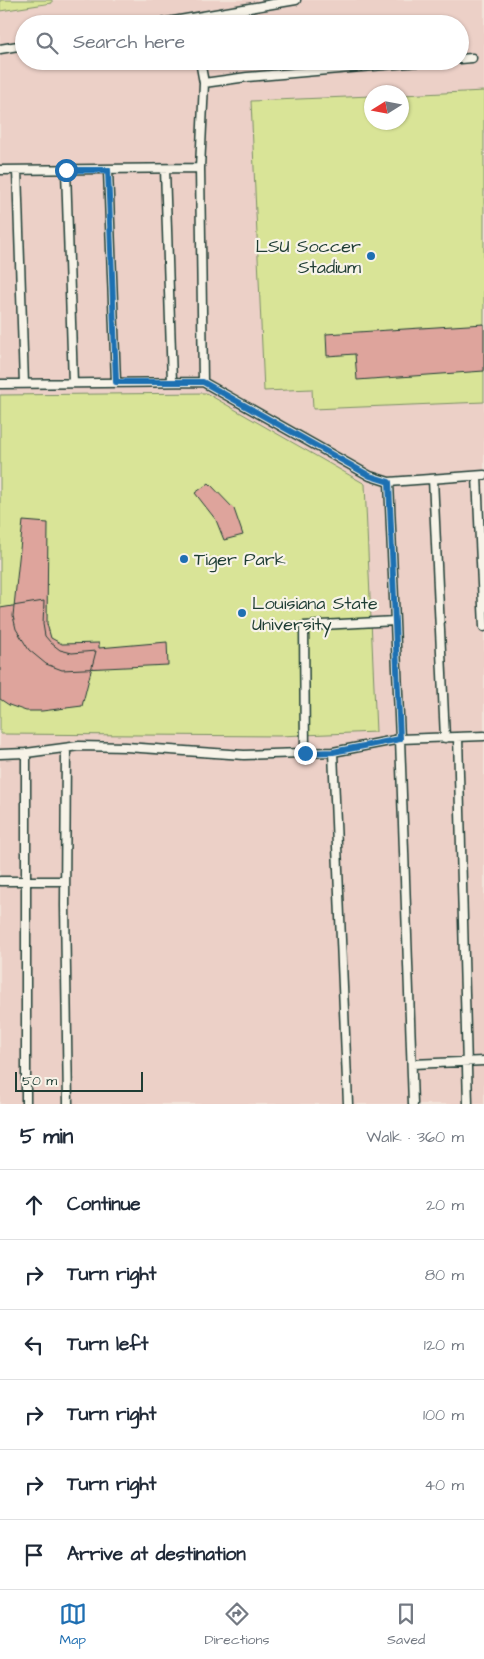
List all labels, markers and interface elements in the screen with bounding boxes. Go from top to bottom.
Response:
search box [15,15,469,70]
icon: search [33,29,61,57]
text: Search here [73,29,185,56]
north arrow [364,85,409,130]
route start [55,159,78,182]
place label: LSU Soccer Stadium [256,234,361,280]
marker: LSU Soccer Stadium [365,250,377,262]
place label: Tiger Park [194,547,286,573]
marker: Tiger Park [178,553,190,565]
place label: Louisiana State University [252,591,378,638]
marker: Louisiana State University [236,607,248,619]
route end [294,742,317,765]
scale bar [15,1069,142,1092]
text: 50 m [22,1071,57,1091]
text: 5 min [20,1122,73,1151]
text: Walk · 360 m [366,1126,464,1148]
icon: ahead [20,1191,48,1219]
text: Continue [67,1191,141,1218]
text: 20 m [426,1194,464,1216]
icon: right [20,1261,48,1289]
text: Turn right [67,1261,156,1288]
text: 80 m [425,1264,464,1286]
icon: left [20,1331,48,1359]
text: Turn left [67,1331,148,1358]
text: 120 m [424,1334,464,1356]
icon: right [20,1401,48,1429]
text: Turn right [67,1401,156,1428]
text: 100 m [423,1404,464,1426]
icon: right [20,1471,48,1499]
text: Turn right [67,1471,156,1498]
text: 40 m [424,1474,464,1496]
icon: arrive [20,1541,48,1569]
text: Arrive at destination [67,1541,246,1568]
tab: Map [59,1600,87,1650]
tab: Directions [204,1600,269,1650]
tab: Saved [387,1600,425,1650]

